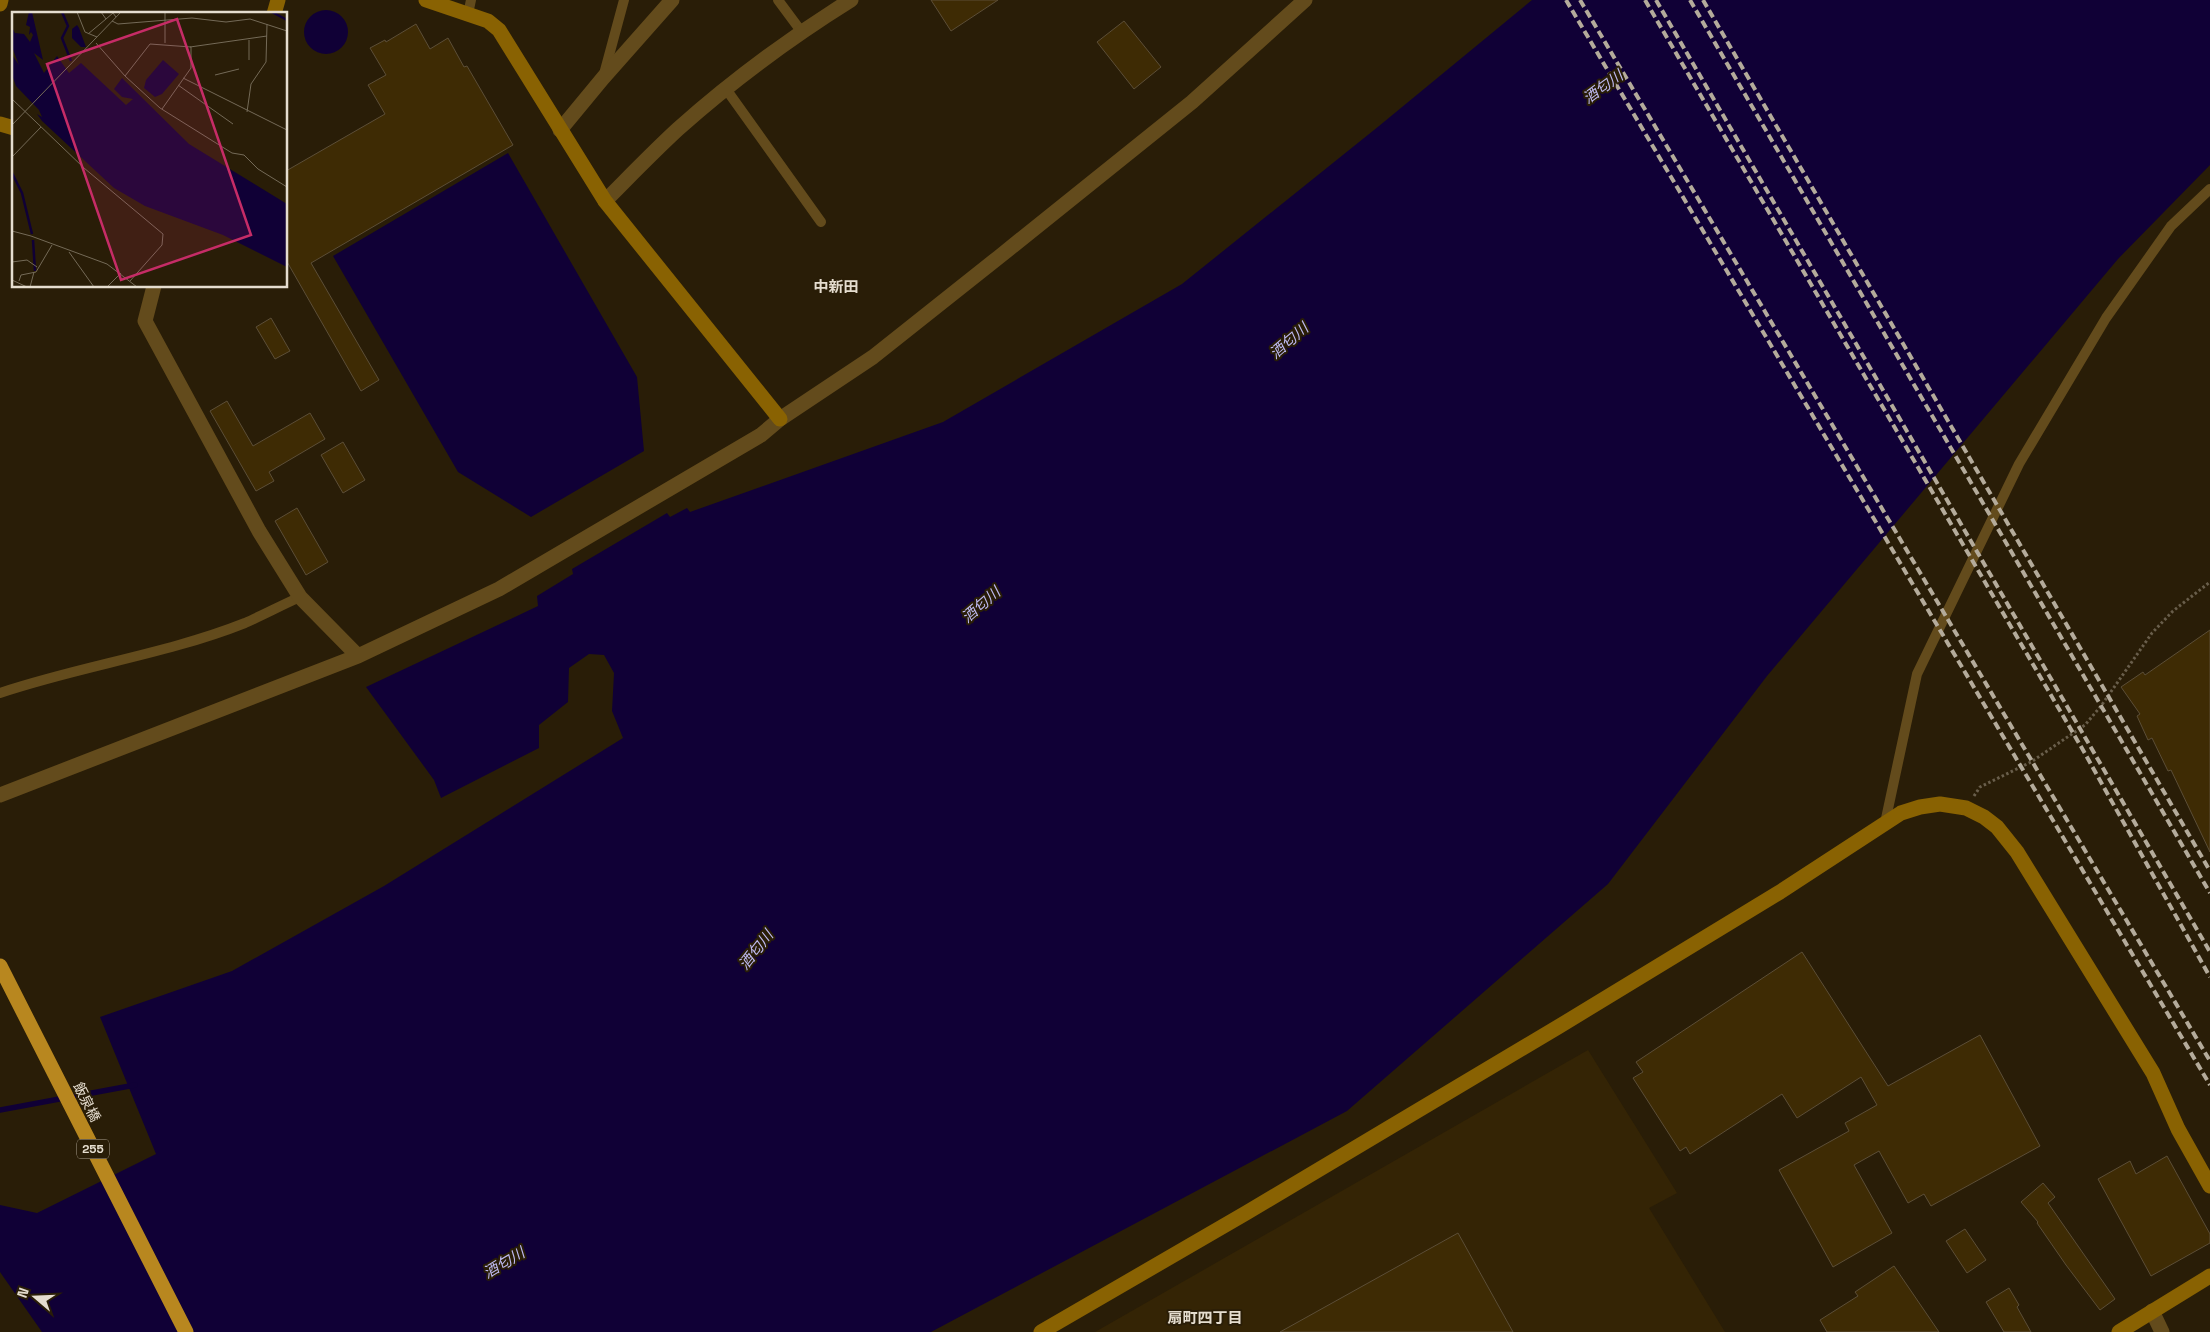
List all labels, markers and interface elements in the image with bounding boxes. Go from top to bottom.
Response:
inset map [12,12,288,288]
water label: 酒匂川 [1579,65,1628,108]
district label: 中新田 [813,277,859,296]
water label: 酒匂川 [1265,317,1313,363]
water label: 酒匂川 [957,581,1005,627]
water label: 酒匂川 [734,925,778,973]
street label: 飯泉橋 [69,1079,105,1125]
road number: 255 [77,1140,109,1158]
water label: 酒匂川 [480,1242,530,1282]
north arrow [10,1272,60,1322]
text: N [13,1285,33,1300]
district label: 扇町四丁目 [1167,1308,1243,1327]

